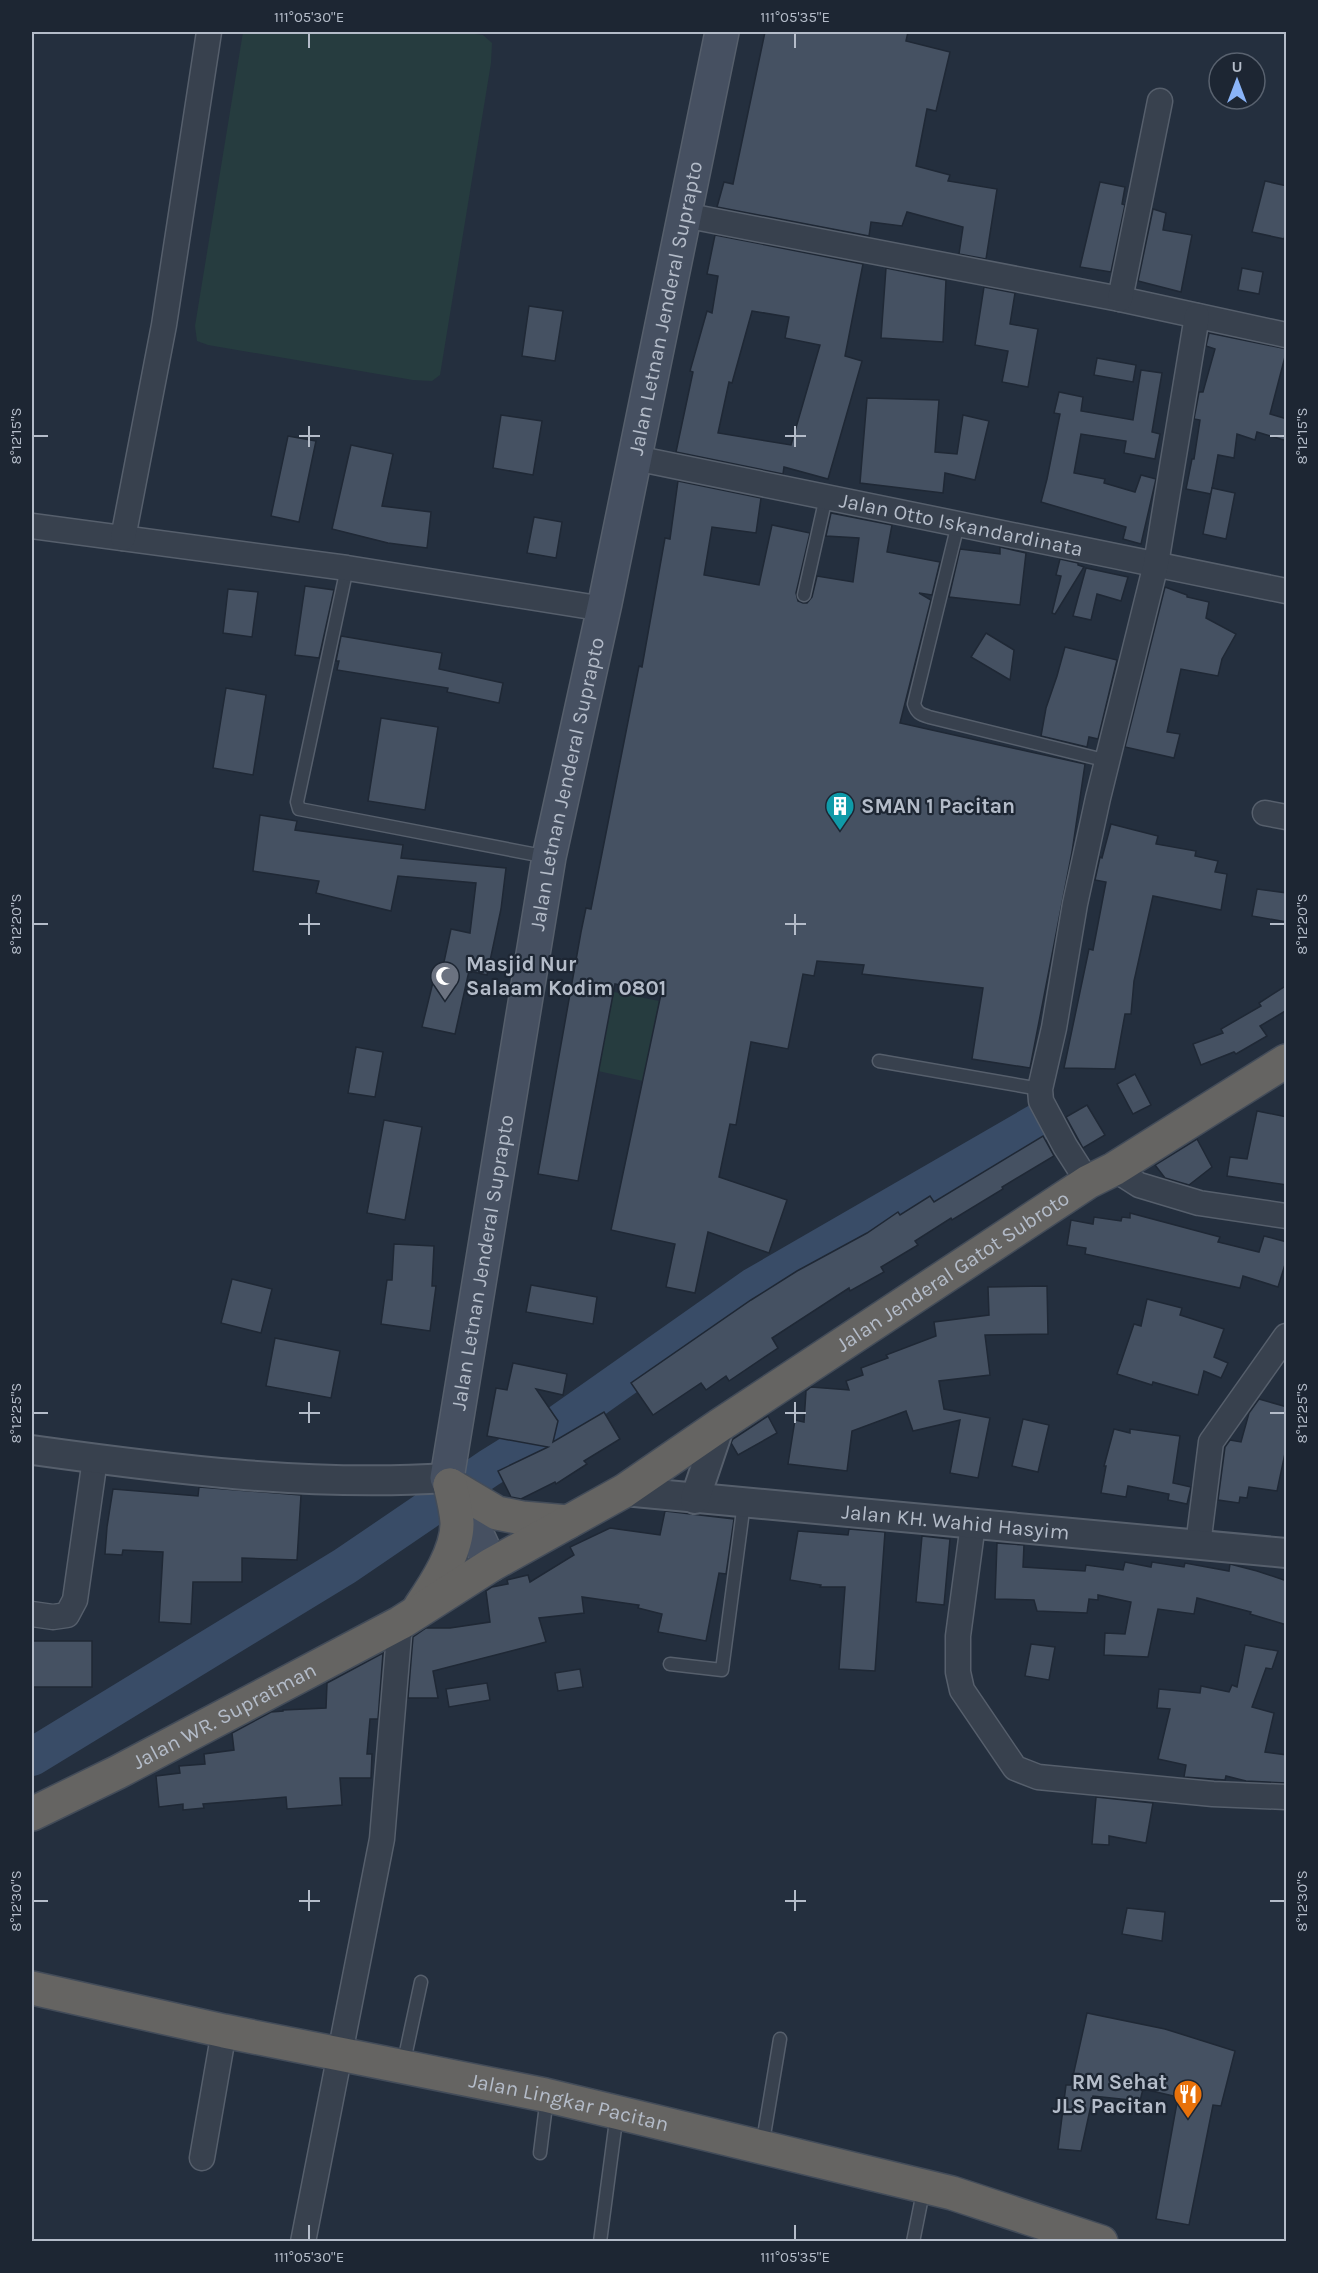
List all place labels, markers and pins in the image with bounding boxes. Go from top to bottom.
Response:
building icon: SMAN 1 Pacitan [824,790,856,832]
place label: SMAN 1 Pacitan [861,794,1015,818]
place label: Masjid Nur Salaam Kodim 0801 [466,952,666,1000]
mosque icon: Masjid Nur Salaam Kodim 0801 [429,960,461,1002]
place label: RM Sehat JLS Pacitan [1052,2070,1167,2118]
restaurant icon: RM Sehat JLS Pacitan [1172,2078,1204,2120]

